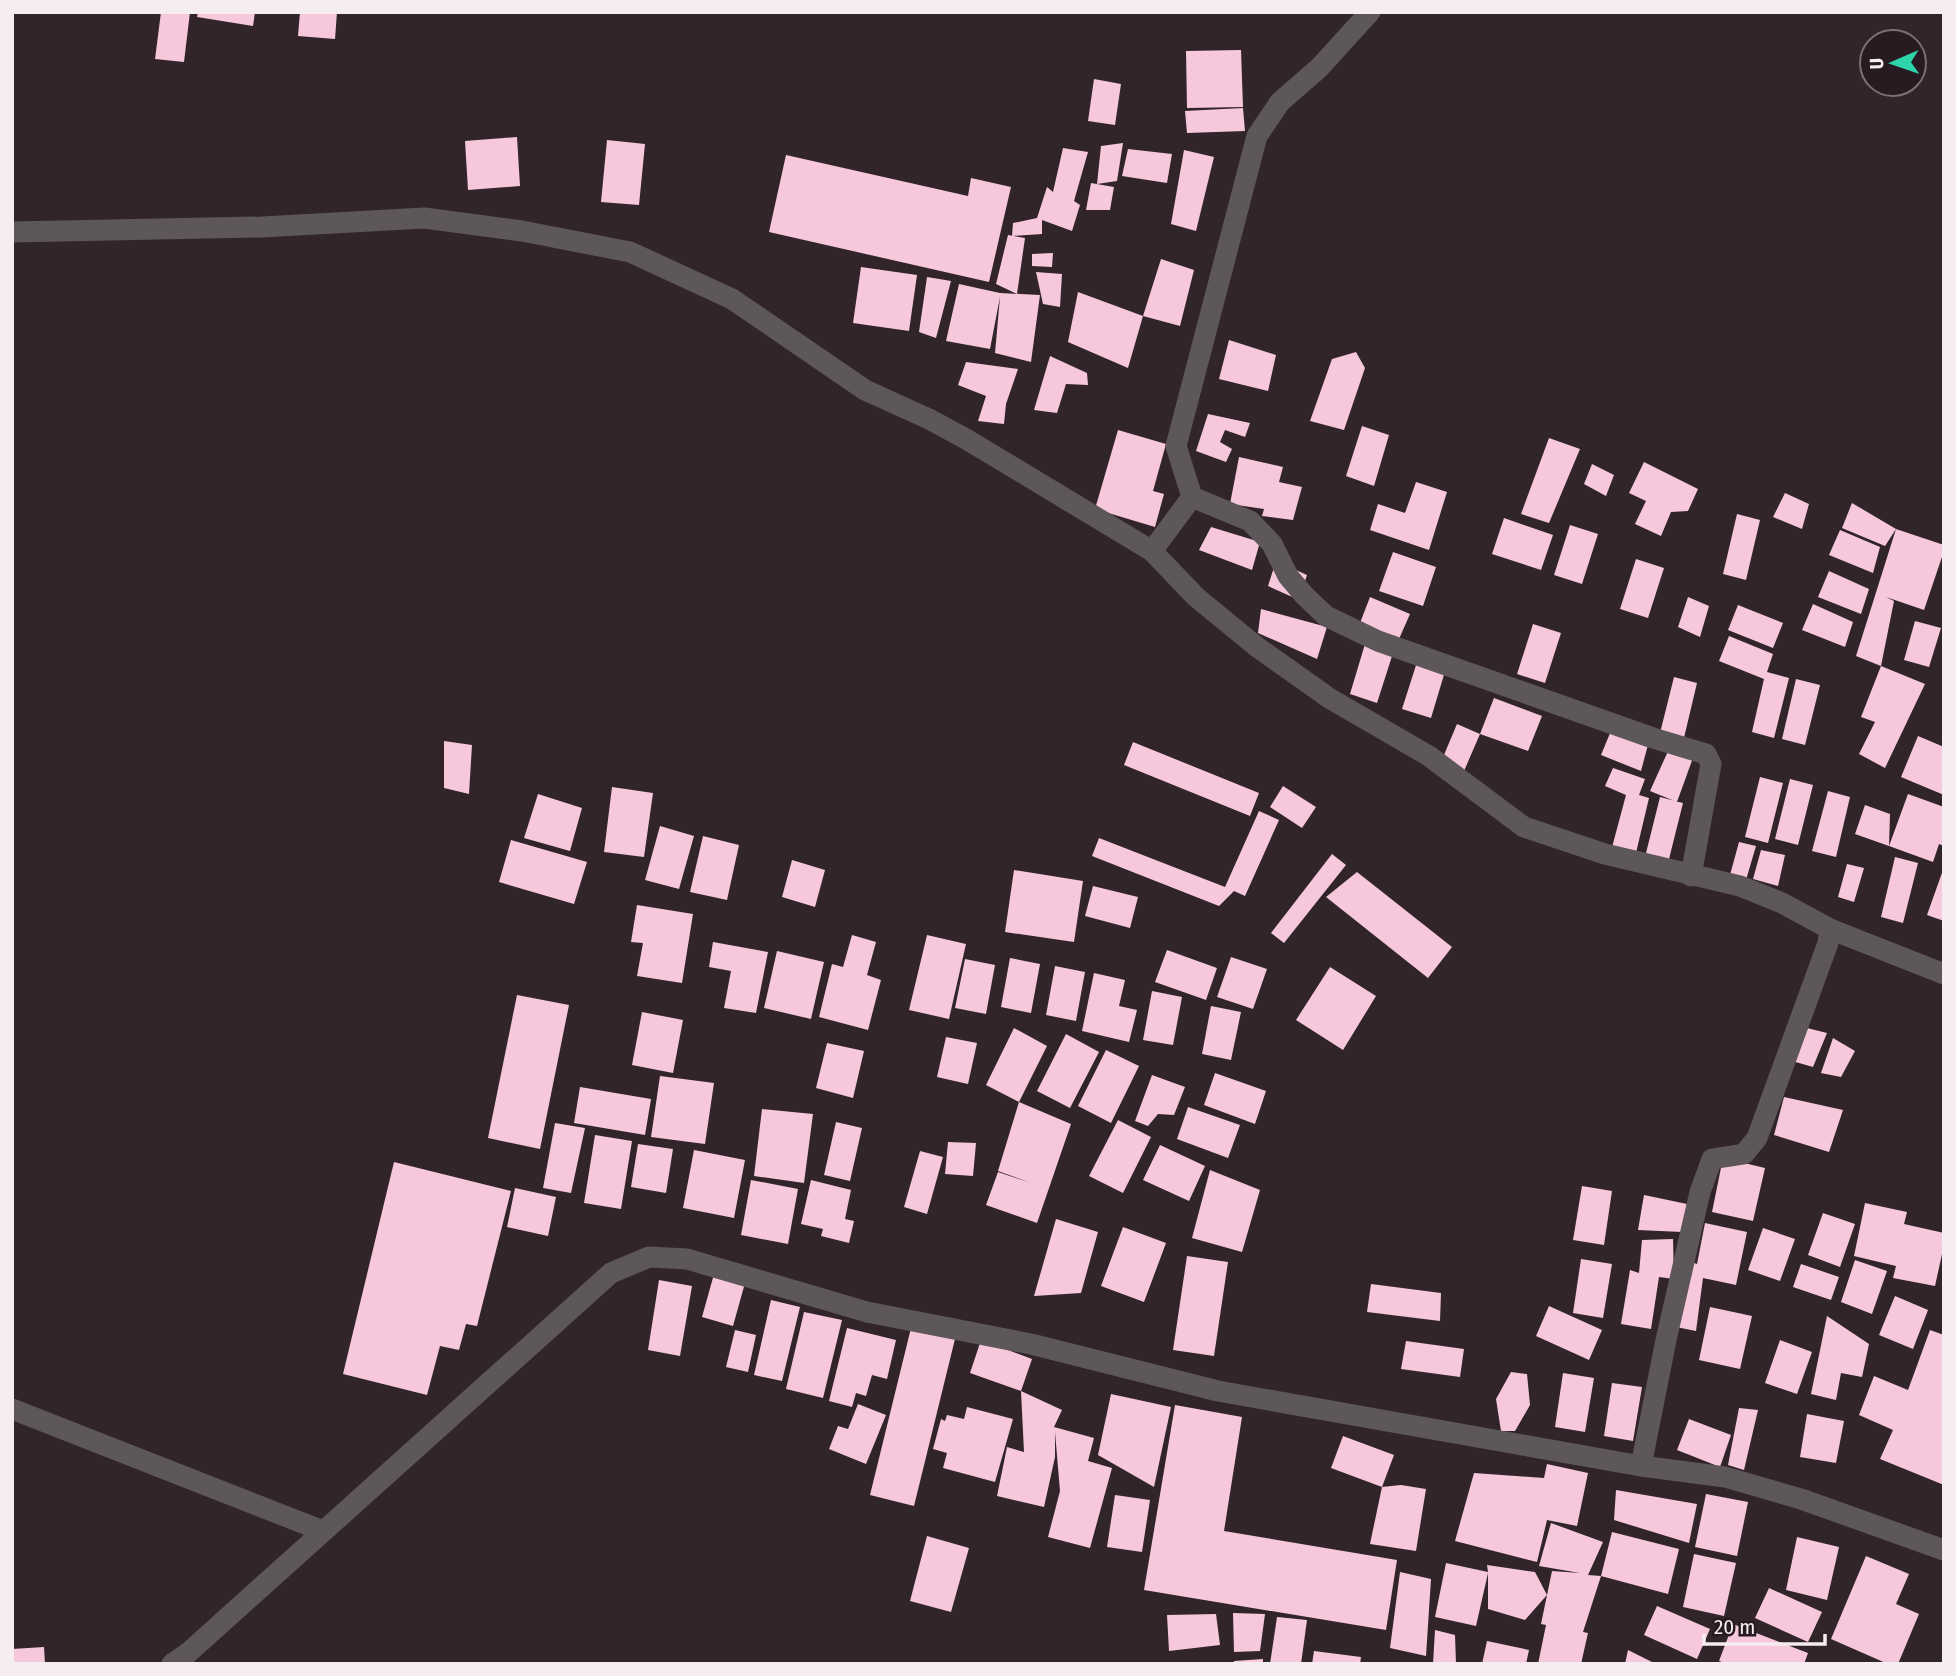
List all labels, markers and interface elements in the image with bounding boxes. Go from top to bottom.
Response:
north arrow [1858,28,1928,98]
text: U [1865,58,1888,70]
scale bar [1704,1602,1825,1646]
text: 20 m [1714,1614,1755,1640]

